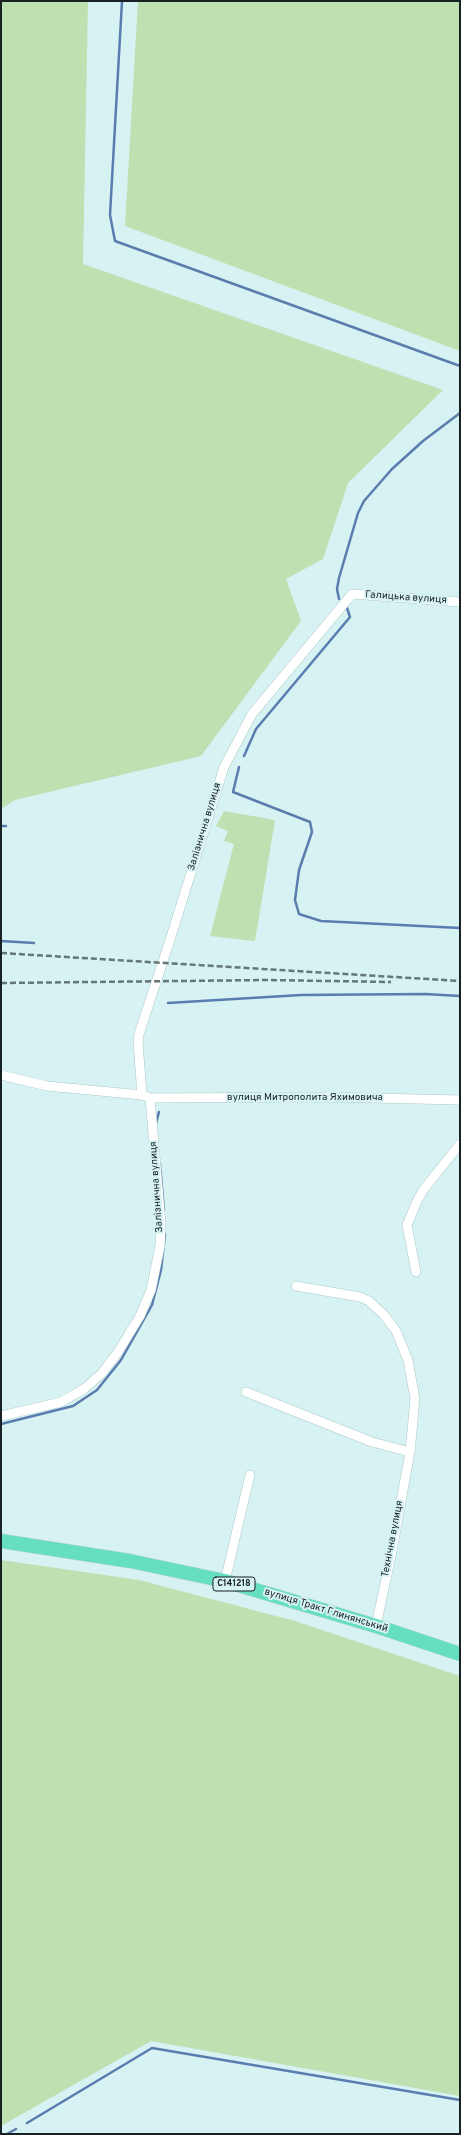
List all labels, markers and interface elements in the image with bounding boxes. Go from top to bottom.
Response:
street label: Галицька вулиця [365,589,447,607]
street label: Залізнична вулиця [186,782,224,872]
street label: вулиця Митрополита Яхимовича [227,1092,383,1104]
street label: Залізнична вулиця [148,1141,166,1233]
street label: Технічна вулиця [380,1500,406,1578]
road number: С141218 [213,1577,255,1591]
street label: вулиця Тракт Глинянський [263,1586,389,1636]

